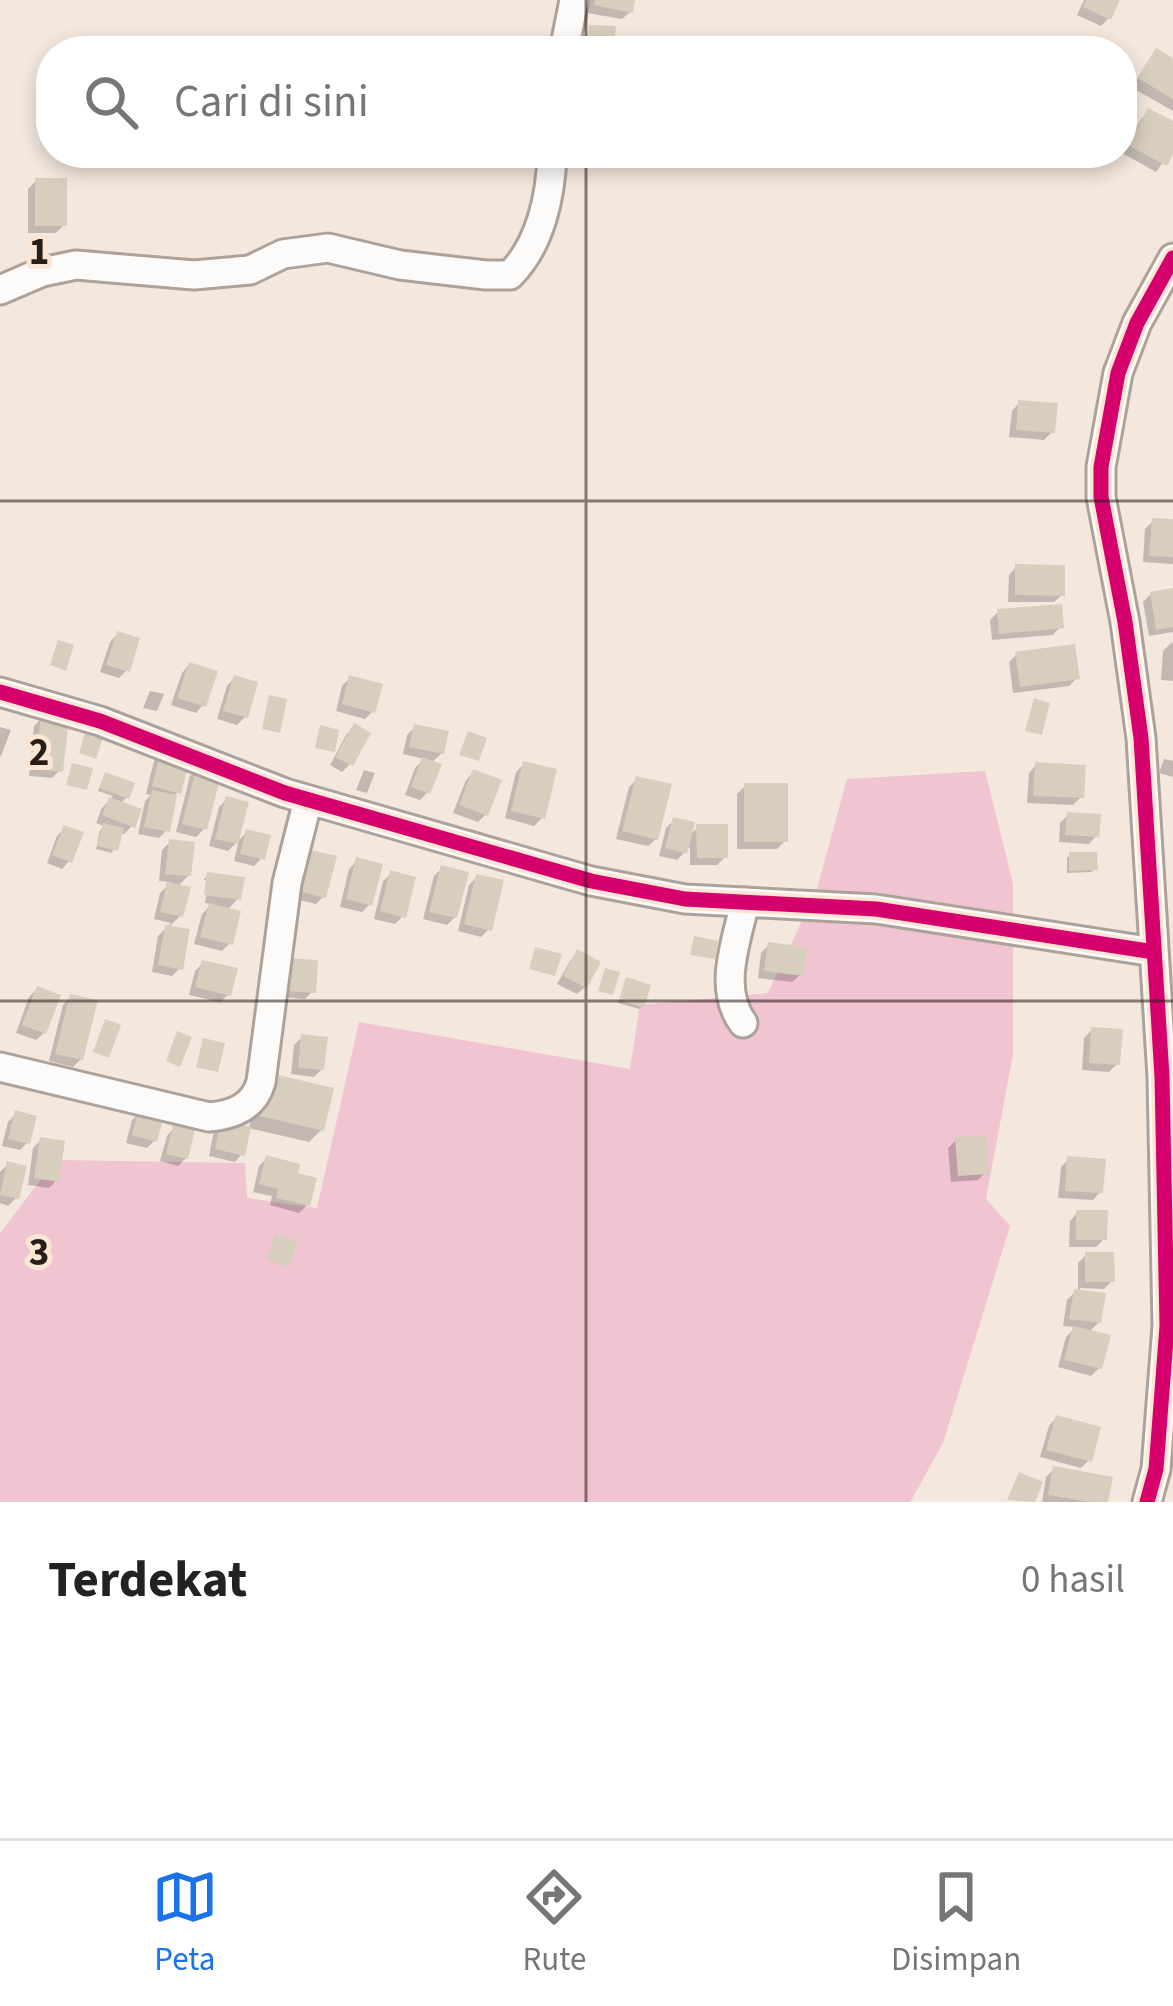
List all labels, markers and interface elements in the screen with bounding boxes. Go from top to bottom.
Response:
search box [36,36,1137,168]
icon: search [78,69,144,135]
text: Cari di sini [174,70,369,134]
text: 1 [29,224,49,280]
text: 2 [29,725,49,781]
text: 3 [29,1225,49,1281]
text: Terdekat [48,1544,247,1616]
text: 0 hasil [1021,1552,1125,1608]
tab: Peta [152,1864,218,1983]
tab: Rute [521,1864,587,1983]
tab: Disimpan [891,1864,1021,1983]

